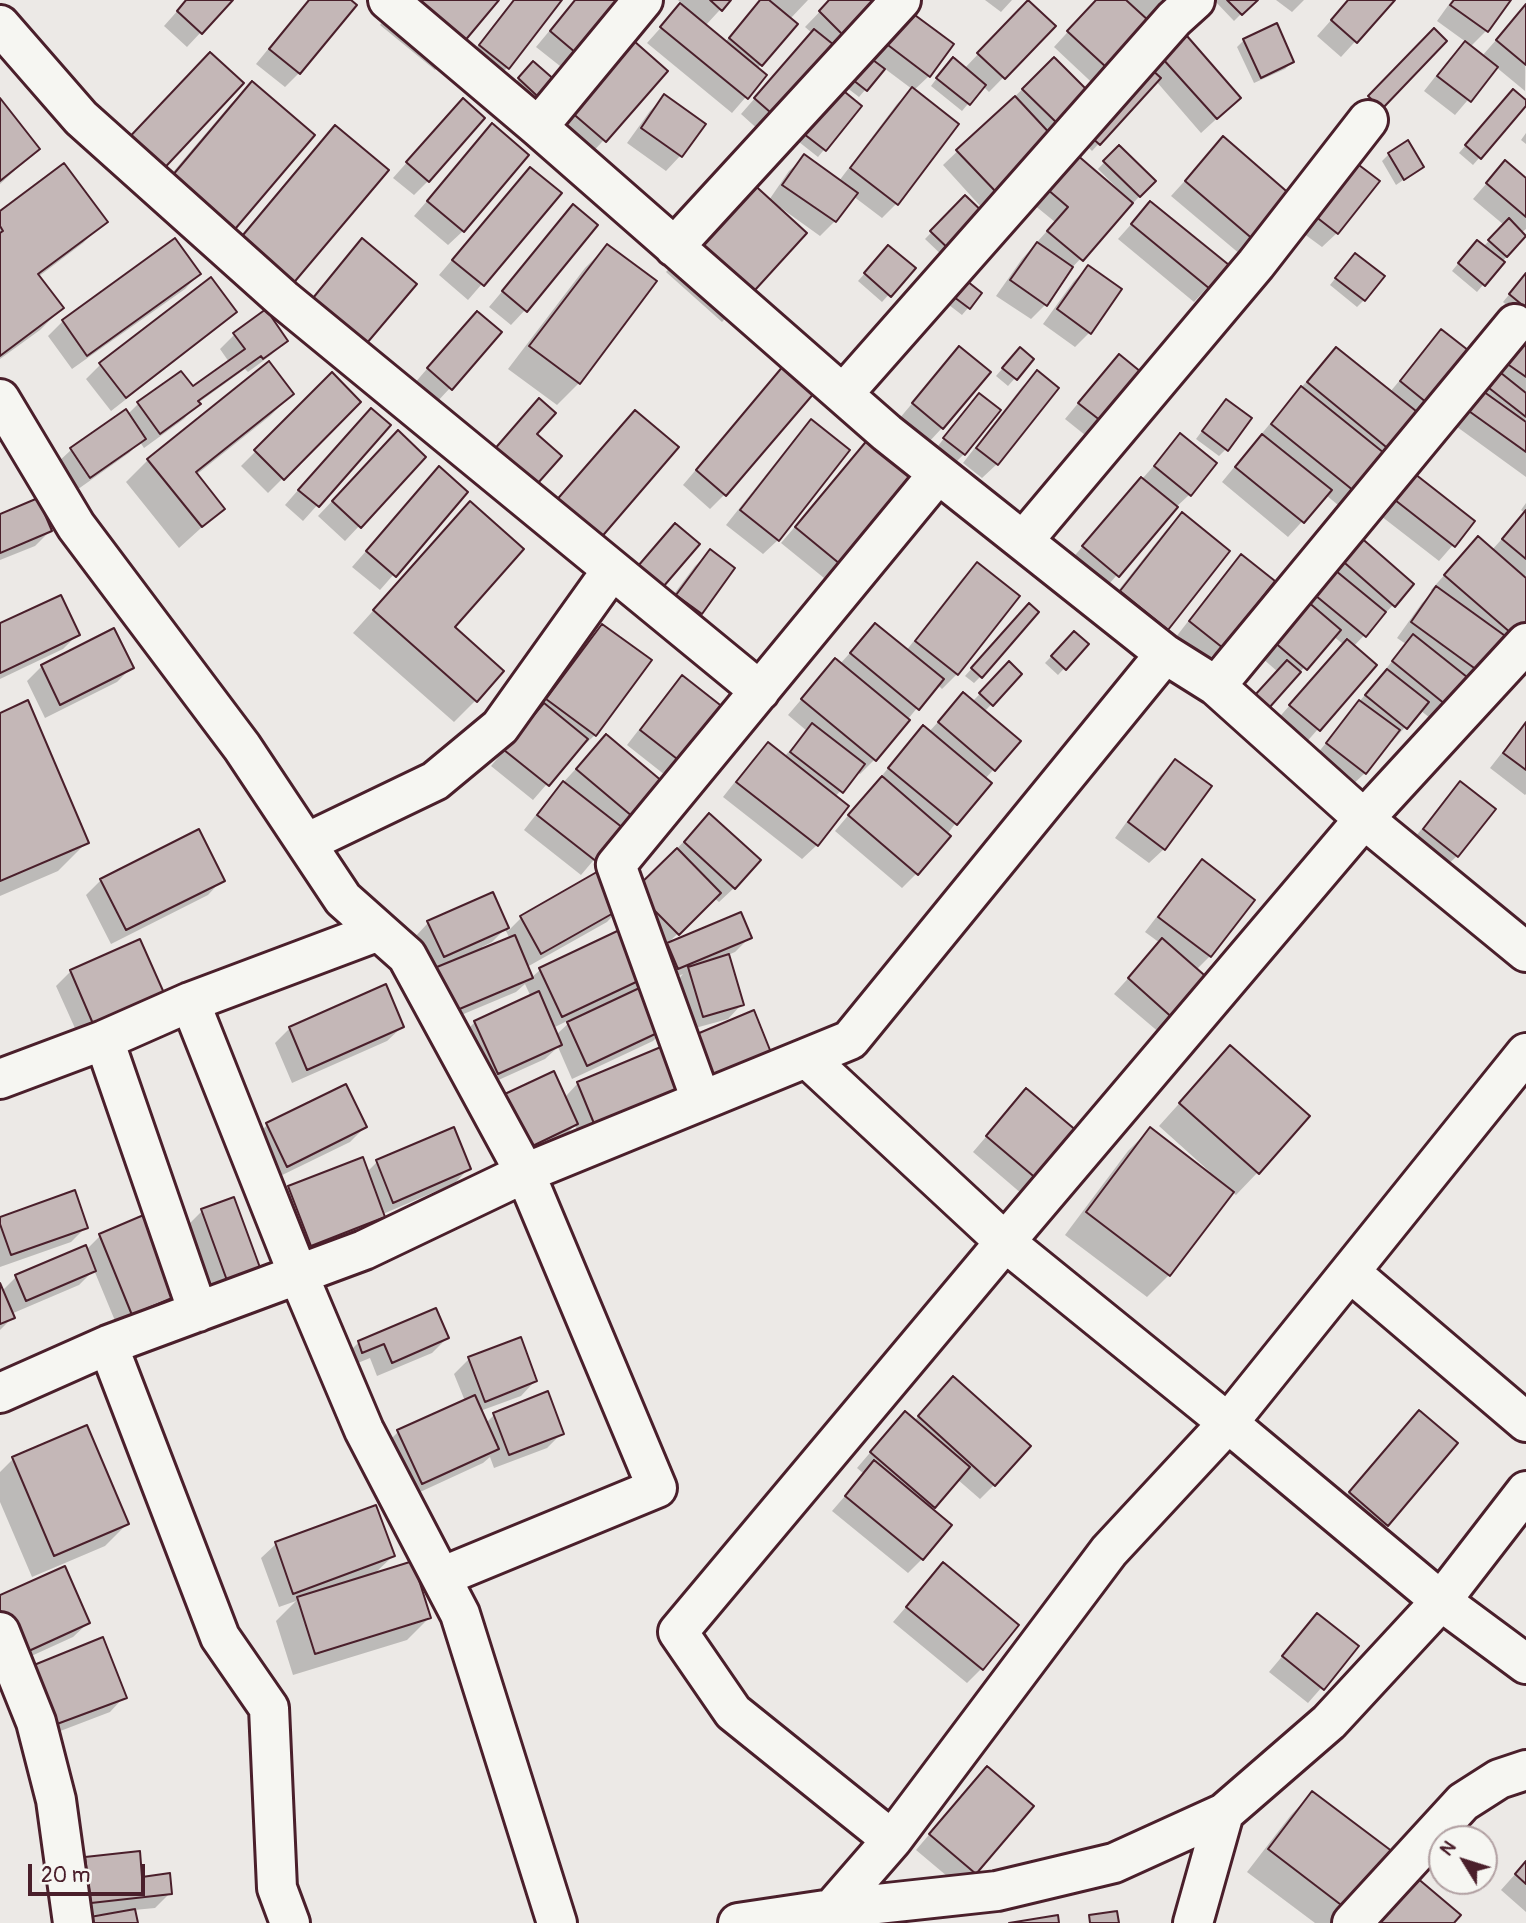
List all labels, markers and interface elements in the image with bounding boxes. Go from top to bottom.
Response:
north arrow [1428,1825,1498,1895]
text: N [1435,1836,1461,1861]
scale bar [32,1850,149,1894]
text: 20 m [41,1862,90,1889]

